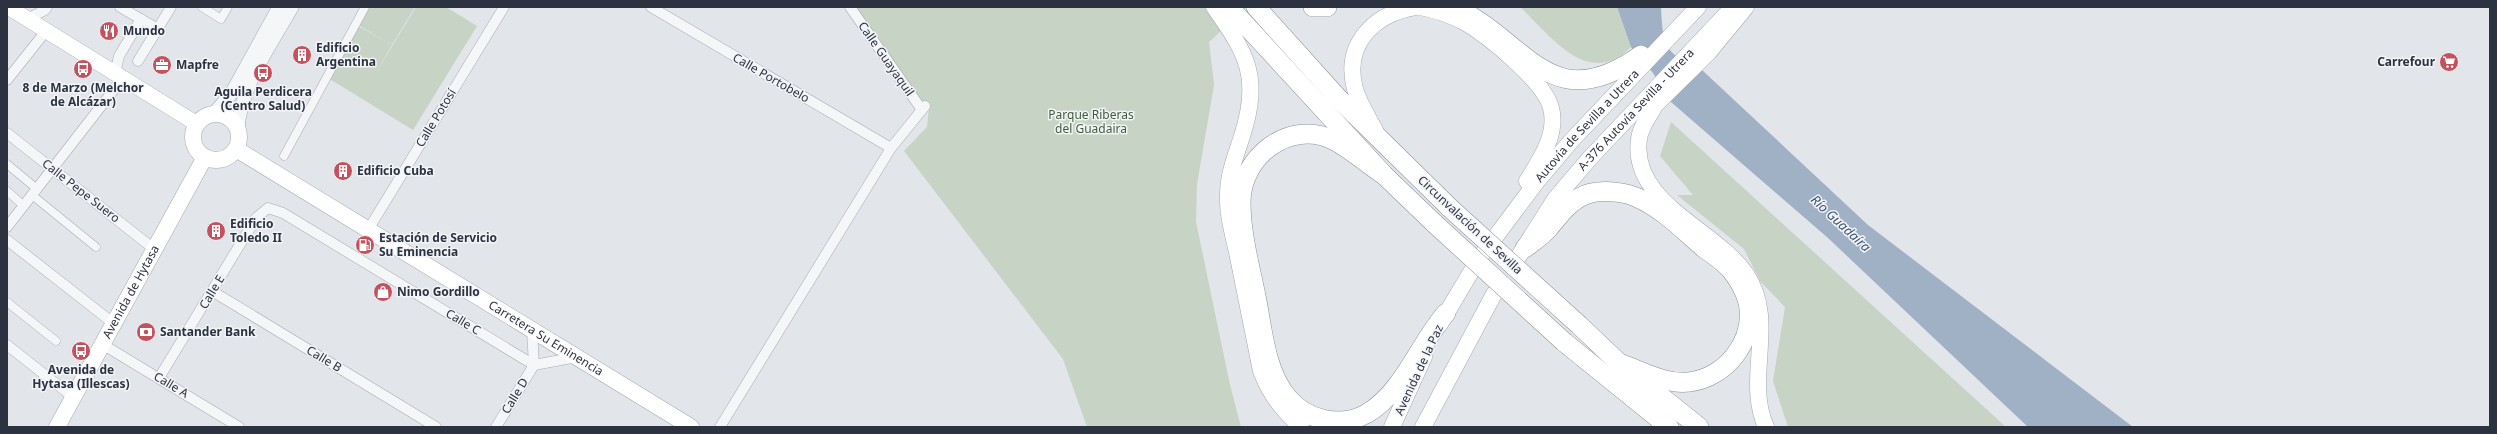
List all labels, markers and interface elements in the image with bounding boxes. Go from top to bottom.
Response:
street label: Calle Guayaquil [854,18,918,99]
restaurant icon: Mundo [98,20,120,42]
place label: Mundo [123,22,165,39]
place label: Edificio Argentina [316,39,376,70]
building icon: Edificio Argentina [291,44,313,66]
street label: A-376 Autovía Sevilla - Utrera [1574,44,1697,174]
street label: Calle Portobelo [730,49,813,106]
supermarket icon: Carrefour [2438,51,2460,73]
place label: Carrefour [2377,53,2436,70]
office icon: Mapfre [151,54,173,76]
place label: Mapfre [176,56,219,73]
bus stop icon: 8 de Marzo (Melchor de Alcázar) [72,58,94,80]
bus stop icon: Aguila Perdicera (Centro Salud) [252,62,274,84]
street label: Autovía de Sevilla a Utrera [1531,65,1643,186]
place label: 8 de Marzo (Melchor de Alcázar) [22,79,144,110]
place label: Aguila Perdicera (Centro Salud) [214,83,312,114]
street label: Calle Potosí [411,85,460,150]
park label: Parque Riberas del Guadaira [1048,106,1134,137]
street label: Calle Pepe Suero [39,155,124,226]
building icon: Edificio Cuba [332,160,354,182]
place label: Edificio Cuba [357,162,434,179]
street label: Circunvalación de Sevilla [1414,171,1527,278]
water label: Río Guadaíra [1807,191,1875,256]
place label: Edificio Toledo II [230,215,282,246]
building icon: Edificio Toledo II [205,220,227,242]
place label: Estación de Servicio Su Eminencia [379,229,497,260]
fuel station icon: Estación de Servicio Su Eminencia [354,234,376,256]
street label: Avenida de Hytasa [98,242,163,342]
street label: Calle E [195,271,228,312]
shop icon: Nimo Gordillo [372,281,394,303]
place label: Nimo Gordillo [397,283,480,300]
street label: Carretera Su Eminencia [485,296,607,379]
street label: Calle C [443,305,484,339]
bank icon: Santander Bank [135,321,157,343]
street label: Avenida de la Paz [1390,321,1447,418]
place label: Santander Bank [160,323,256,340]
bus stop icon: Avenida de Hytasa (Illescas) [70,340,92,362]
street label: Calle B [304,341,345,376]
place label: Avenida de Hytasa (Illescas) [32,361,130,392]
street label: Calle A [151,367,192,402]
street label: Calle D [497,374,532,417]

